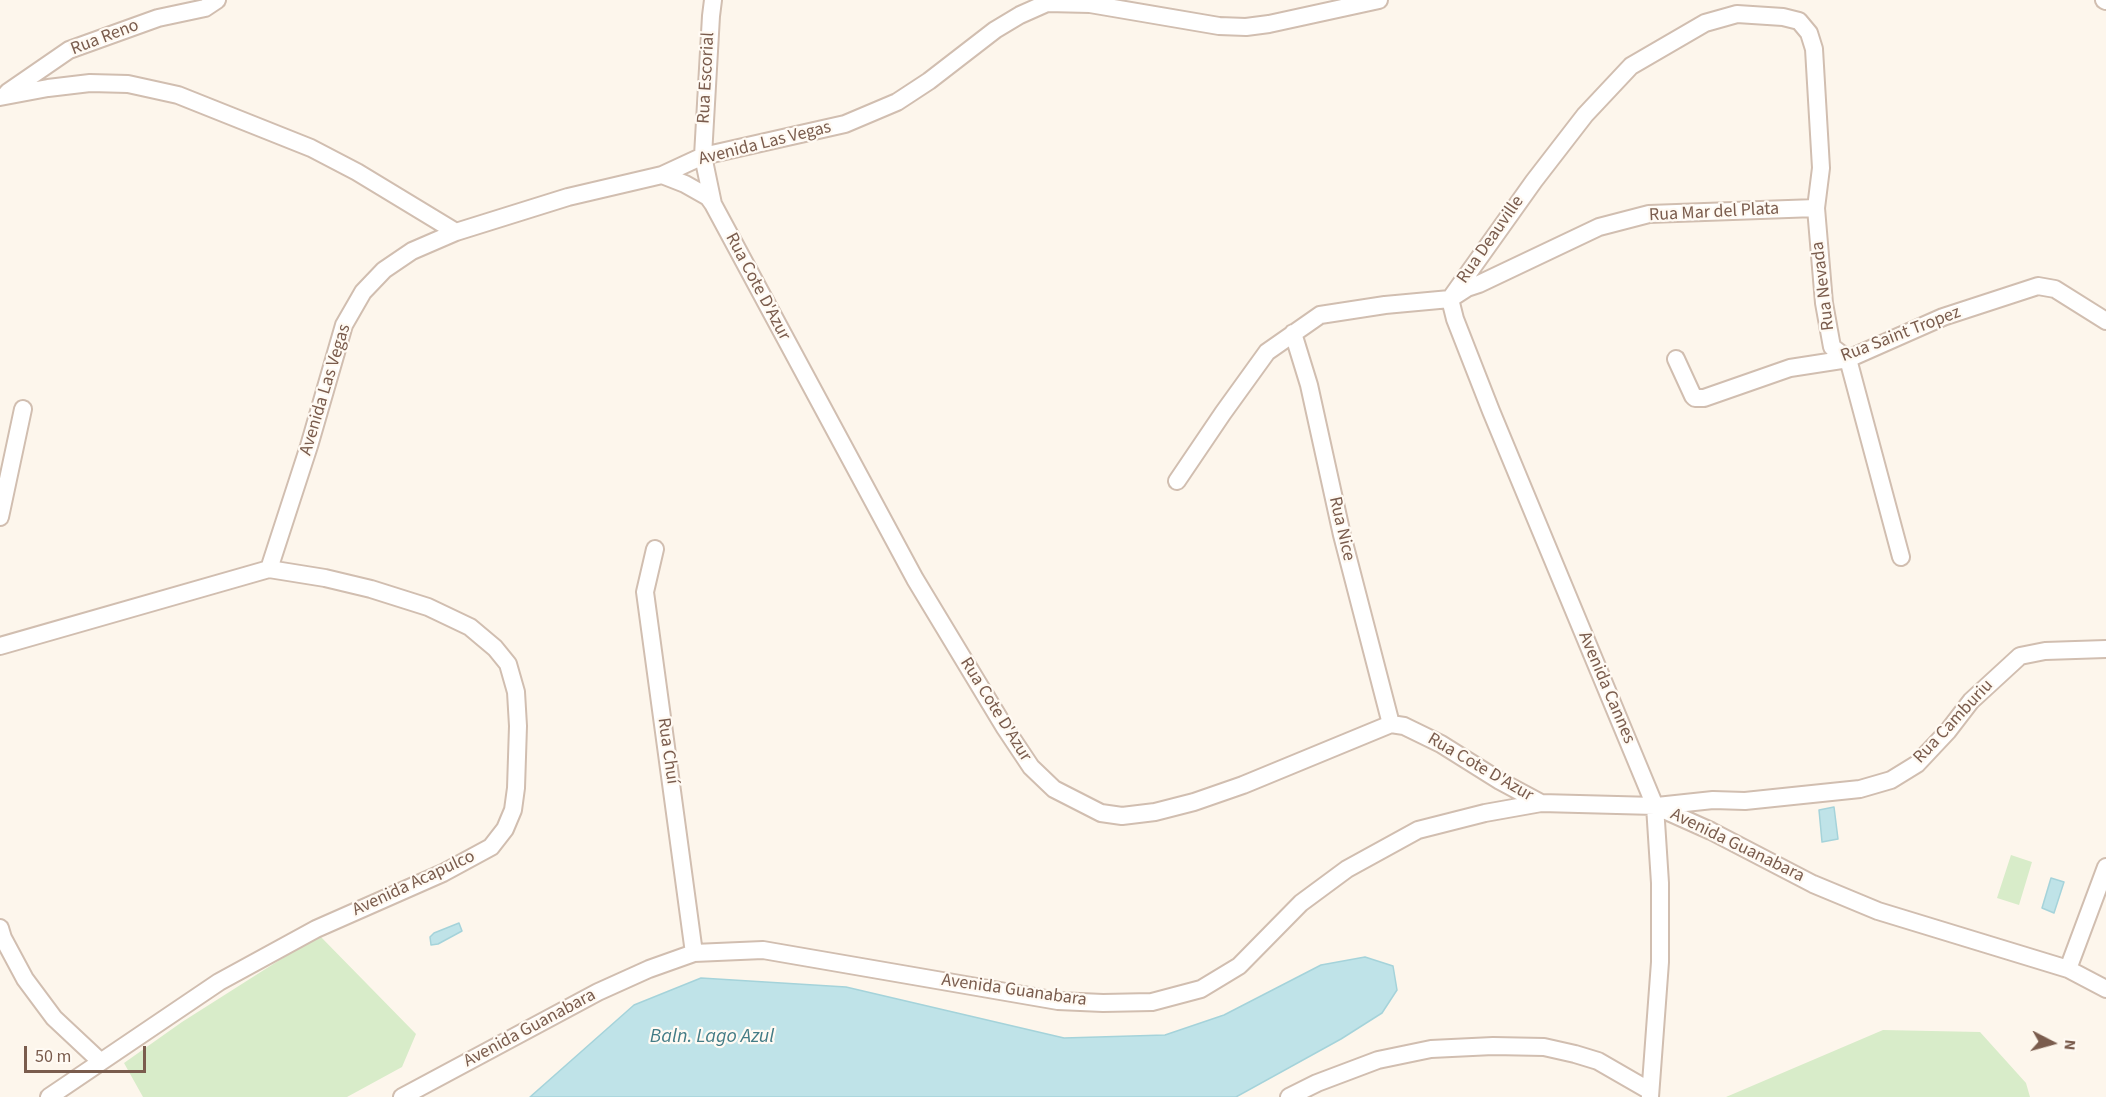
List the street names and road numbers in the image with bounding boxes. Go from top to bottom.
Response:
street label: Rua Reno [68,15,142,61]
street label: Rua Escorial [694,32,720,124]
street label: Avenida Las Vegas [696,117,834,171]
street label: Rua Deauville [1453,192,1529,288]
street label: Rua Mar del Plata [1648,199,1780,227]
street label: Rua Cote D'Azur [720,230,794,344]
street label: Rua Nevada [1808,240,1840,332]
street label: Rua Saint Tropez [1838,302,1964,368]
street label: Avenida Las Vegas [296,322,356,458]
street label: Rua Nice [1323,495,1359,563]
street label: Avenida Cannes [1573,629,1639,747]
street label: Rua Cote D'Azur [954,654,1036,766]
street label: Rua Camburiu [1910,675,1998,769]
street label: Rua Chuí [652,716,682,786]
street label: Rua Cote D'Azur [1423,729,1537,807]
street label: Avenida Guanabara [1666,804,1808,888]
street label: Avenida Acapulco [349,846,479,922]
street label: Avenida Guanabara [940,970,1088,1012]
street label: Avenida Guanabara [460,985,600,1073]

